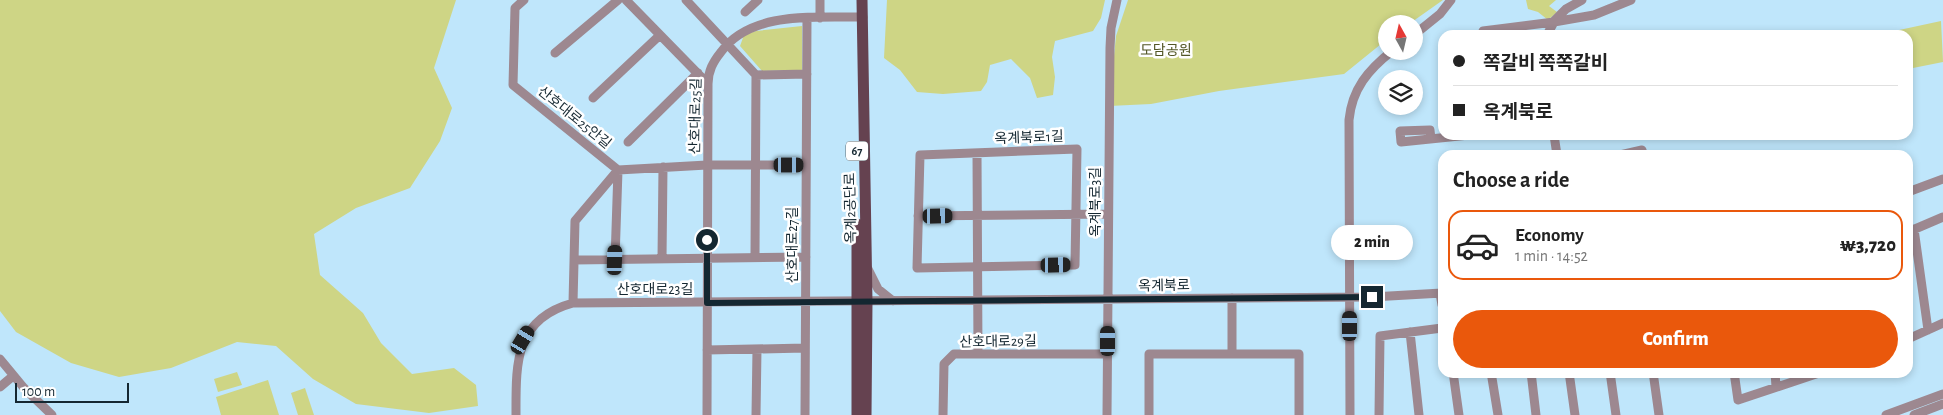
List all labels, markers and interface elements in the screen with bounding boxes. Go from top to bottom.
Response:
north arrow [1378,15,1422,60]
map controls [1378,15,1423,115]
park label: 도담공원 [1140,43,1192,58]
text: 쪽갈비 쪽쪽갈비 [1483,54,1608,73]
button: layers [1378,70,1423,115]
street label: 산호대로25길 [687,78,704,154]
street label: 산호대로25안길 [535,83,614,151]
text: 옥계북로 [1483,103,1553,122]
street label: 옥계북로1길 [994,129,1064,146]
road number: 67 [846,142,868,160]
car [774,158,804,173]
street label: 옥계북로3길 [1088,167,1103,237]
text: Choose a ride [1453,169,1569,191]
street label: 옥계2공단로 [842,172,859,244]
street label: 산호대로27길 [785,207,800,283]
car [922,208,953,224]
icon: car [1455,223,1500,268]
callout: 2 min [1331,224,1413,260]
text: Economy [1515,226,1584,245]
route start [696,229,718,251]
text: 2 min [1354,234,1390,250]
text: ₩3,720 [1840,236,1896,255]
car [606,245,623,275]
text: 1 min · 14:52 [1515,248,1588,264]
car [1040,257,1071,273]
street label: 옥계북로 [1138,278,1190,293]
street label: 산호대로23길 [617,282,693,297]
route end [1361,286,1383,308]
button: Confirm [1453,310,1898,368]
car [1342,311,1357,341]
car [508,323,537,357]
car [1100,326,1115,356]
street label: 산호대로29길 [959,333,1037,350]
scale bar [15,380,129,403]
text: 100 m [22,385,55,399]

